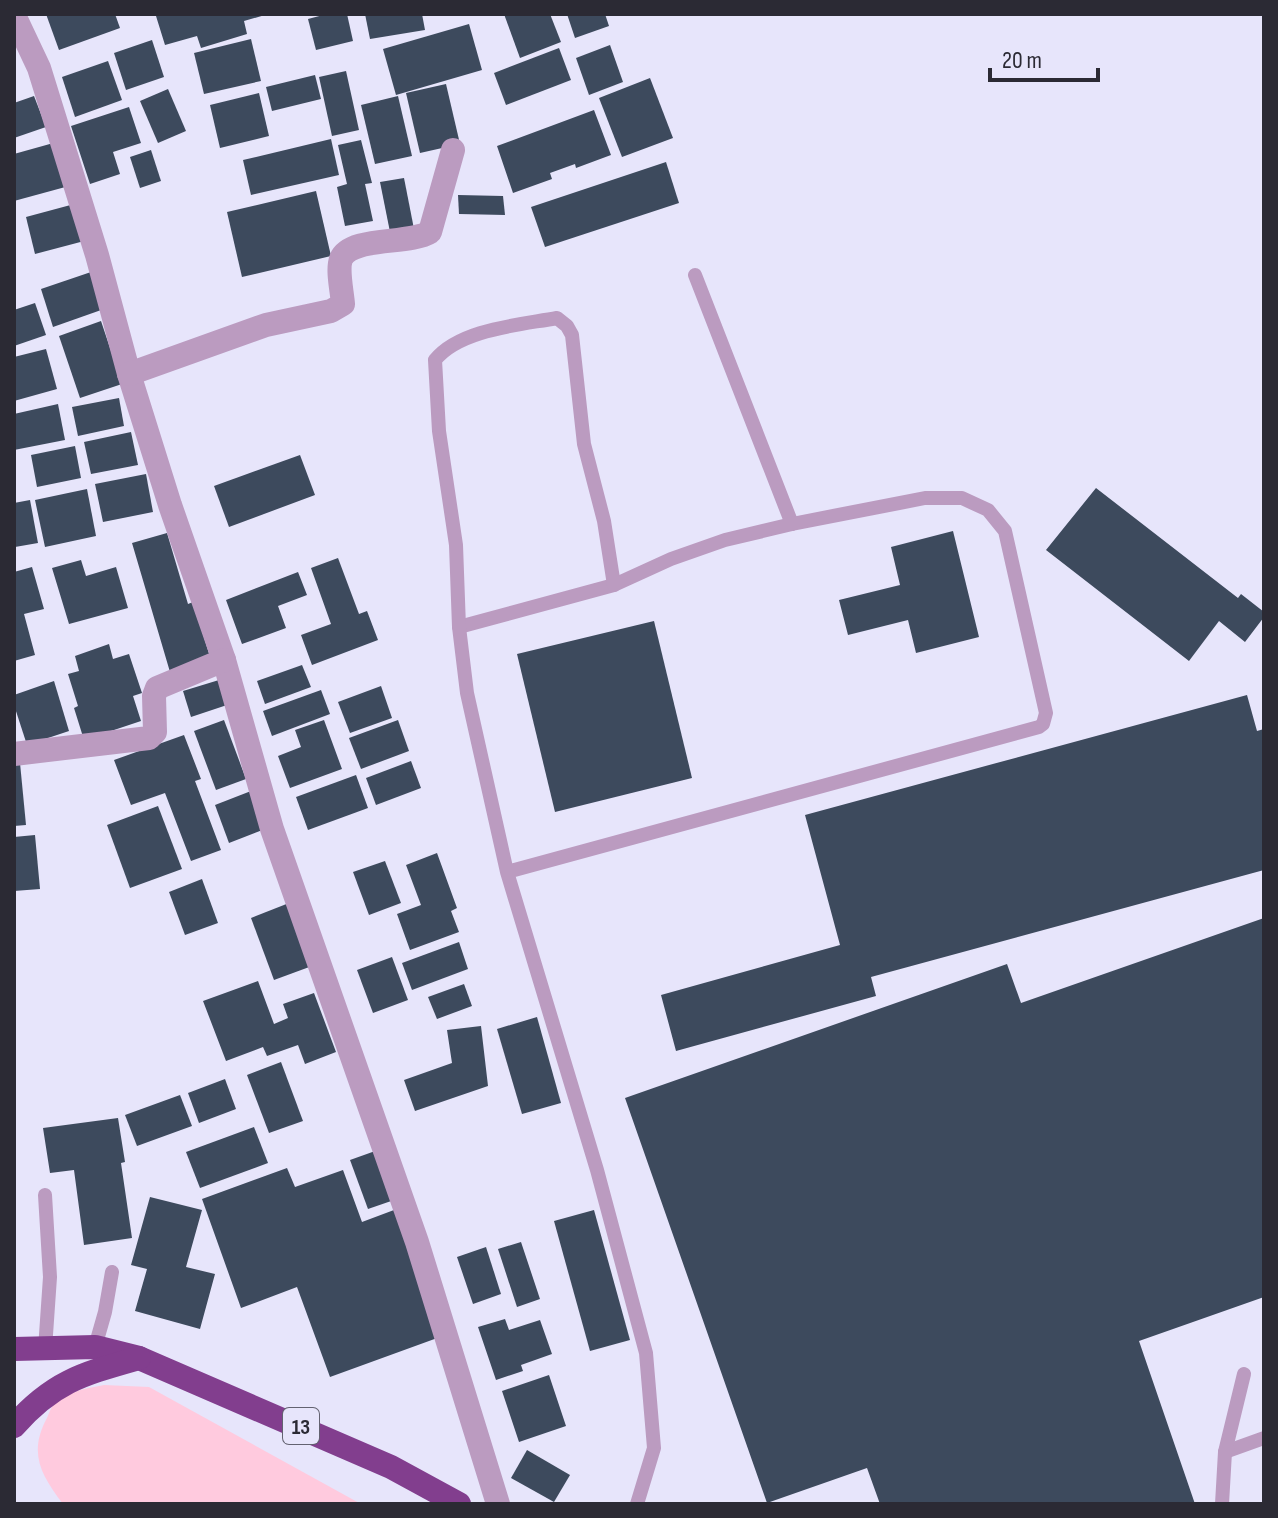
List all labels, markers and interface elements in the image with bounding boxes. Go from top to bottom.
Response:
scale bar [990,32,1098,82]
text: 20 m [1002,46,1042,75]
road number: 13 [283,1408,319,1444]

